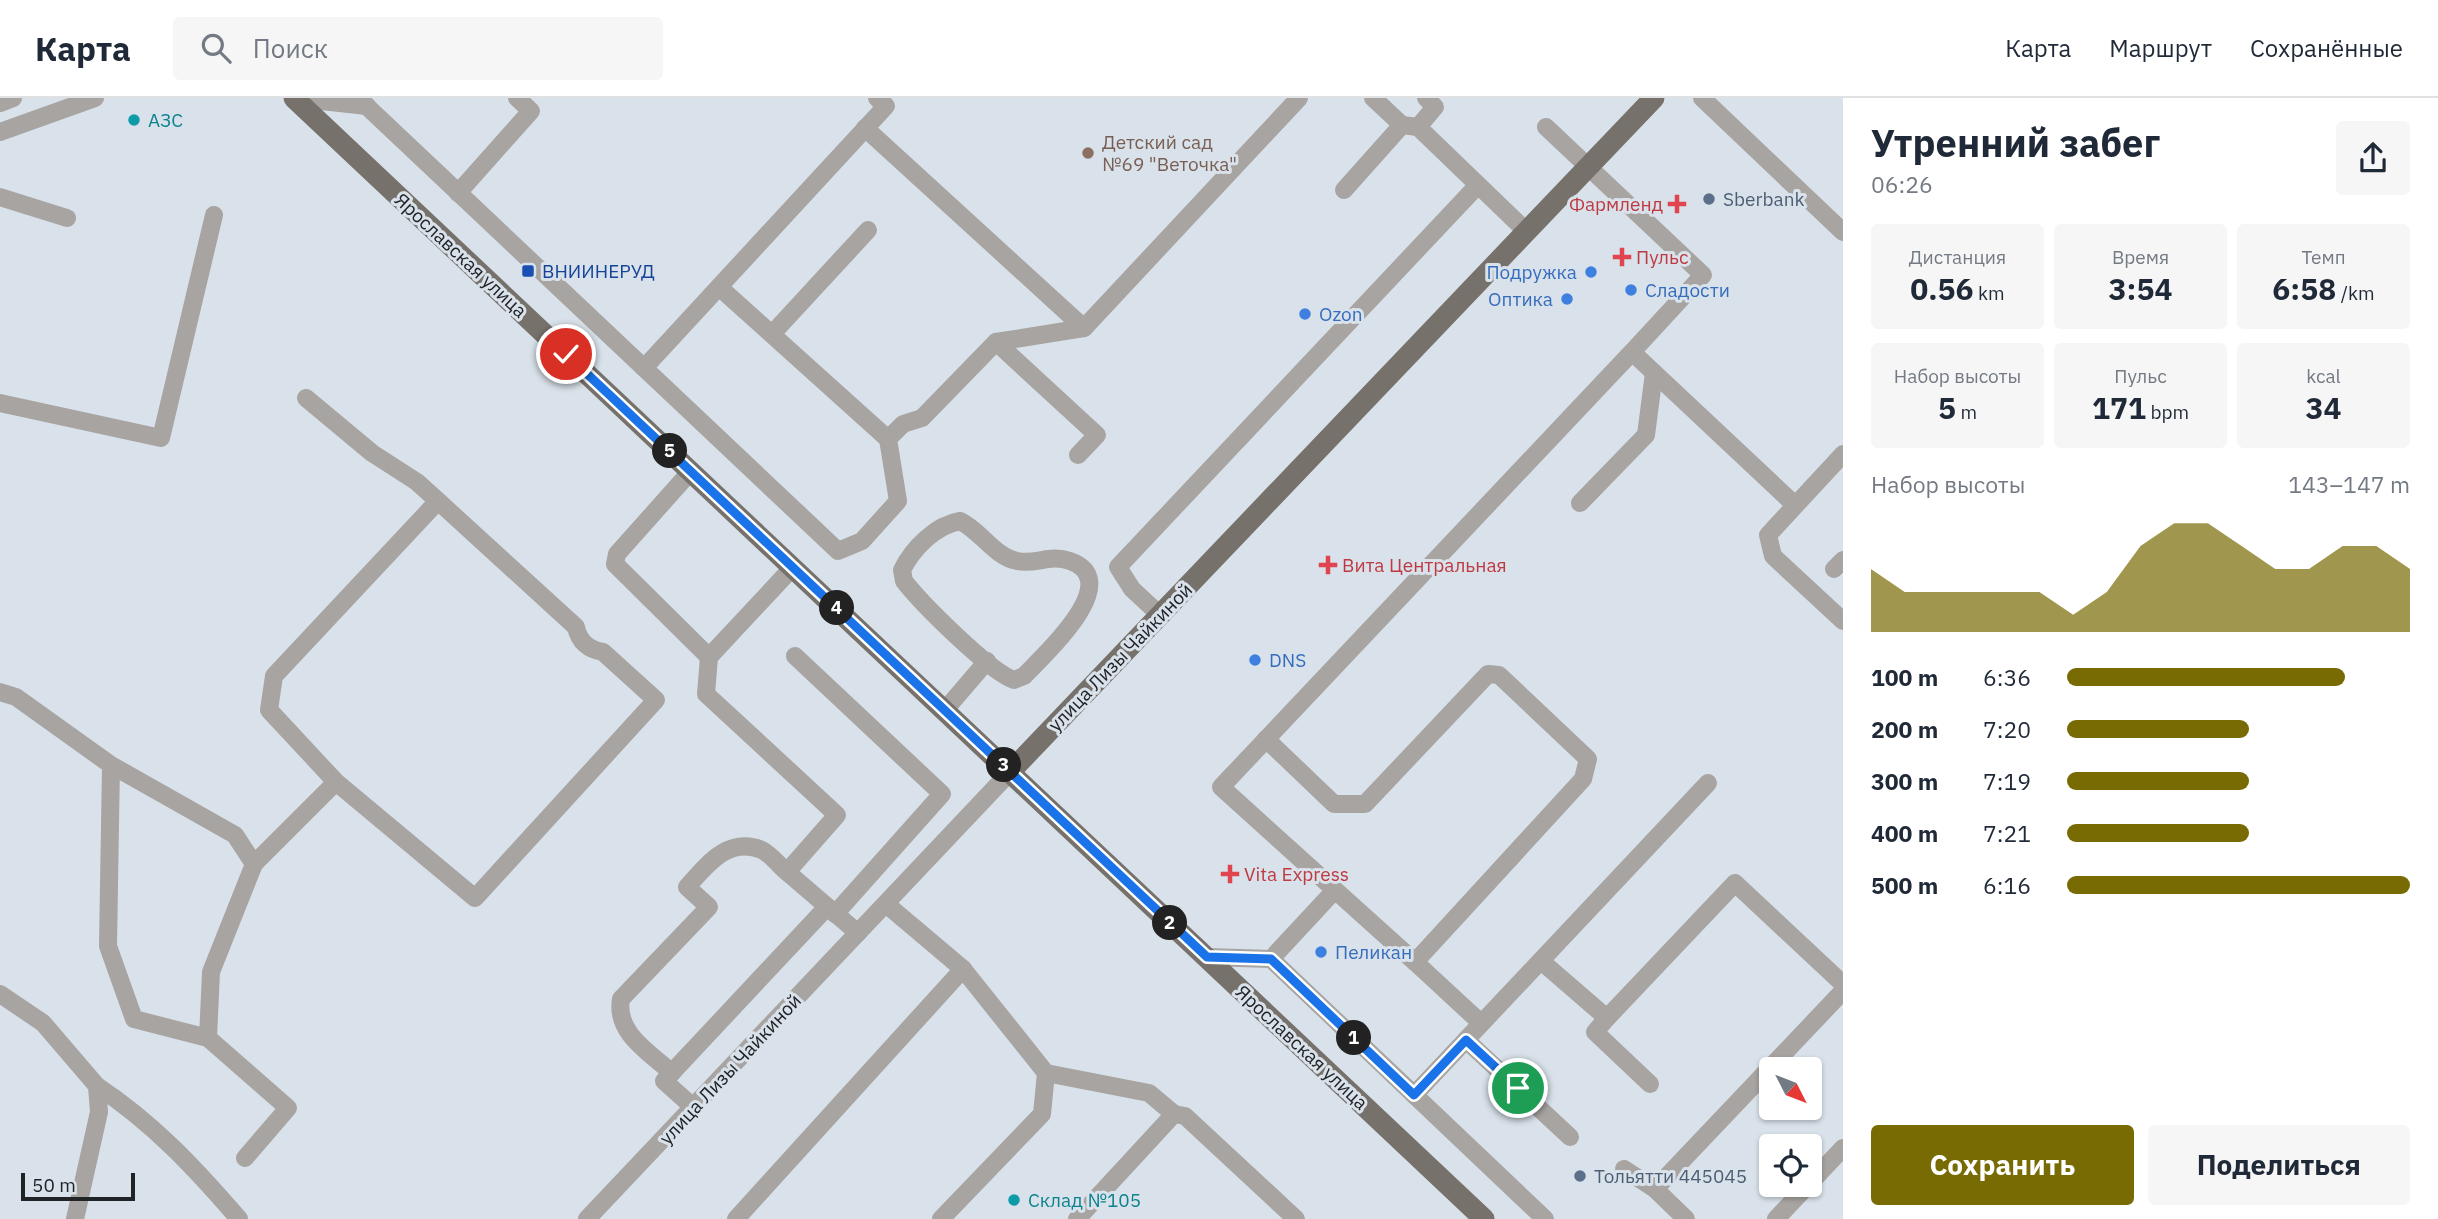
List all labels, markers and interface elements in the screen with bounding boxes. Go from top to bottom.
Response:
search box [173,17,663,80]
text: Карта [35,27,131,70]
icon: search [197,29,235,67]
text: Поиск [253,31,328,65]
text: Карта [2005,32,2071,64]
text: Маршрут [2109,32,2212,64]
text: Сохранённые [2250,32,2403,64]
place label: АЗС [148,108,183,132]
marker: АЗС [126,112,142,128]
text: Утренний забег [1871,118,2160,167]
button: share [2336,121,2410,195]
place label: Детский сад №69 "Веточка" [1102,130,1237,176]
marker: Детский сад №69 "Веточка" [1080,145,1096,161]
text: 06:26 [1871,169,1933,199]
place label: Sberbank [1723,187,1804,211]
street label: Ярославская улица [390,188,532,322]
marker: Sberbank [1701,191,1717,207]
place label: Фармленд [1569,192,1663,216]
marker: Фармленд [1669,196,1685,212]
place label: Пульс [1636,245,1689,269]
text: Дистанция [1909,245,2006,269]
text: Время [2112,245,2169,269]
text: Темп [2301,245,2346,269]
marker: Пульс [1614,249,1630,265]
place label: ВНИИНЕРУД [542,259,655,283]
place label: Подружка [1486,260,1577,284]
marker: ВНИИНЕРУД [520,263,536,279]
marker: Подружка [1583,264,1599,280]
text: 0.56 [1910,269,1974,308]
text: 3:54 [2109,269,2172,308]
text: 6:58 [2272,269,2336,308]
place label: Сладости [1645,278,1730,302]
text: km [1974,281,2005,305]
text: /km [2336,281,2375,305]
marker: Сладости [1623,282,1639,298]
place label: Оптика [1488,287,1553,311]
marker: Оптика [1559,291,1575,307]
place label: Ozon [1319,302,1363,326]
marker: Ozon [1297,306,1313,322]
pin [536,324,596,384]
icon: check [547,335,585,373]
text: Набор высоты [1894,364,2021,388]
text: Пульс [2114,364,2167,388]
text: kcal [2306,364,2341,388]
text: 5 [1938,388,1956,427]
text: 171 [2092,388,2146,427]
text: 34 [2306,388,2342,427]
text: m [1956,400,1977,424]
text: bpm [2146,400,2189,424]
pin: 5 [652,434,688,468]
text: 5 [664,438,675,462]
text: Набор высоты [1871,469,2025,499]
text: 143–147 m [2288,469,2410,499]
place label: Вита Центральная [1342,553,1507,577]
marker: Вита Центральная [1320,557,1336,573]
street label: улица Лизы Чайкиной [1043,578,1197,736]
pin: 4 [820,590,854,626]
text: 4 [831,595,842,619]
place label: DNS [1269,648,1306,672]
marker: DNS [1247,652,1263,668]
text: 100 m [1871,662,1938,692]
text: 6:36 [1983,662,2031,692]
text: 200 m [1871,714,1938,744]
text: 7:20 [1983,714,2031,744]
pin: 3 [986,748,1021,782]
text: 3 [998,752,1009,776]
text: 300 m [1871,766,1938,796]
text: 7:19 [1983,766,2031,796]
text: 400 m [1871,818,1938,848]
text: 7:21 [1983,818,2031,848]
place label: Vita Express [1244,862,1349,886]
marker: Vita Express [1222,866,1238,882]
text: 500 m [1871,870,1938,900]
text: 6:16 [1983,870,2031,900]
pin: 2 [1152,906,1188,940]
text: 2 [1164,910,1175,934]
place label: Пеликан [1335,940,1412,964]
marker: Пеликан [1313,944,1329,960]
street label: Ярославская улица [1231,980,1373,1114]
street label: улица Лизы Чайкиной [654,989,806,1149]
pin: 1 [1336,1020,1372,1056]
text: 1 [1348,1025,1359,1049]
north arrow [1759,1057,1822,1120]
map controls [1759,1057,1822,1197]
pin [1488,1058,1548,1118]
icon: arrive [1499,1069,1537,1107]
button: Сохранить [1871,1125,2134,1205]
button: Поделиться [2148,1125,2410,1205]
button: locate [1759,1134,1822,1197]
place label: Тольятти 445045 [1594,1164,1747,1188]
marker: Тольятти 445045 [1572,1168,1588,1184]
scale bar [21,1170,135,1202]
text: 50 m [32,1173,76,1197]
place label: Склад №105 [1028,1188,1141,1212]
marker: Склад №105 [1006,1192,1022,1208]

